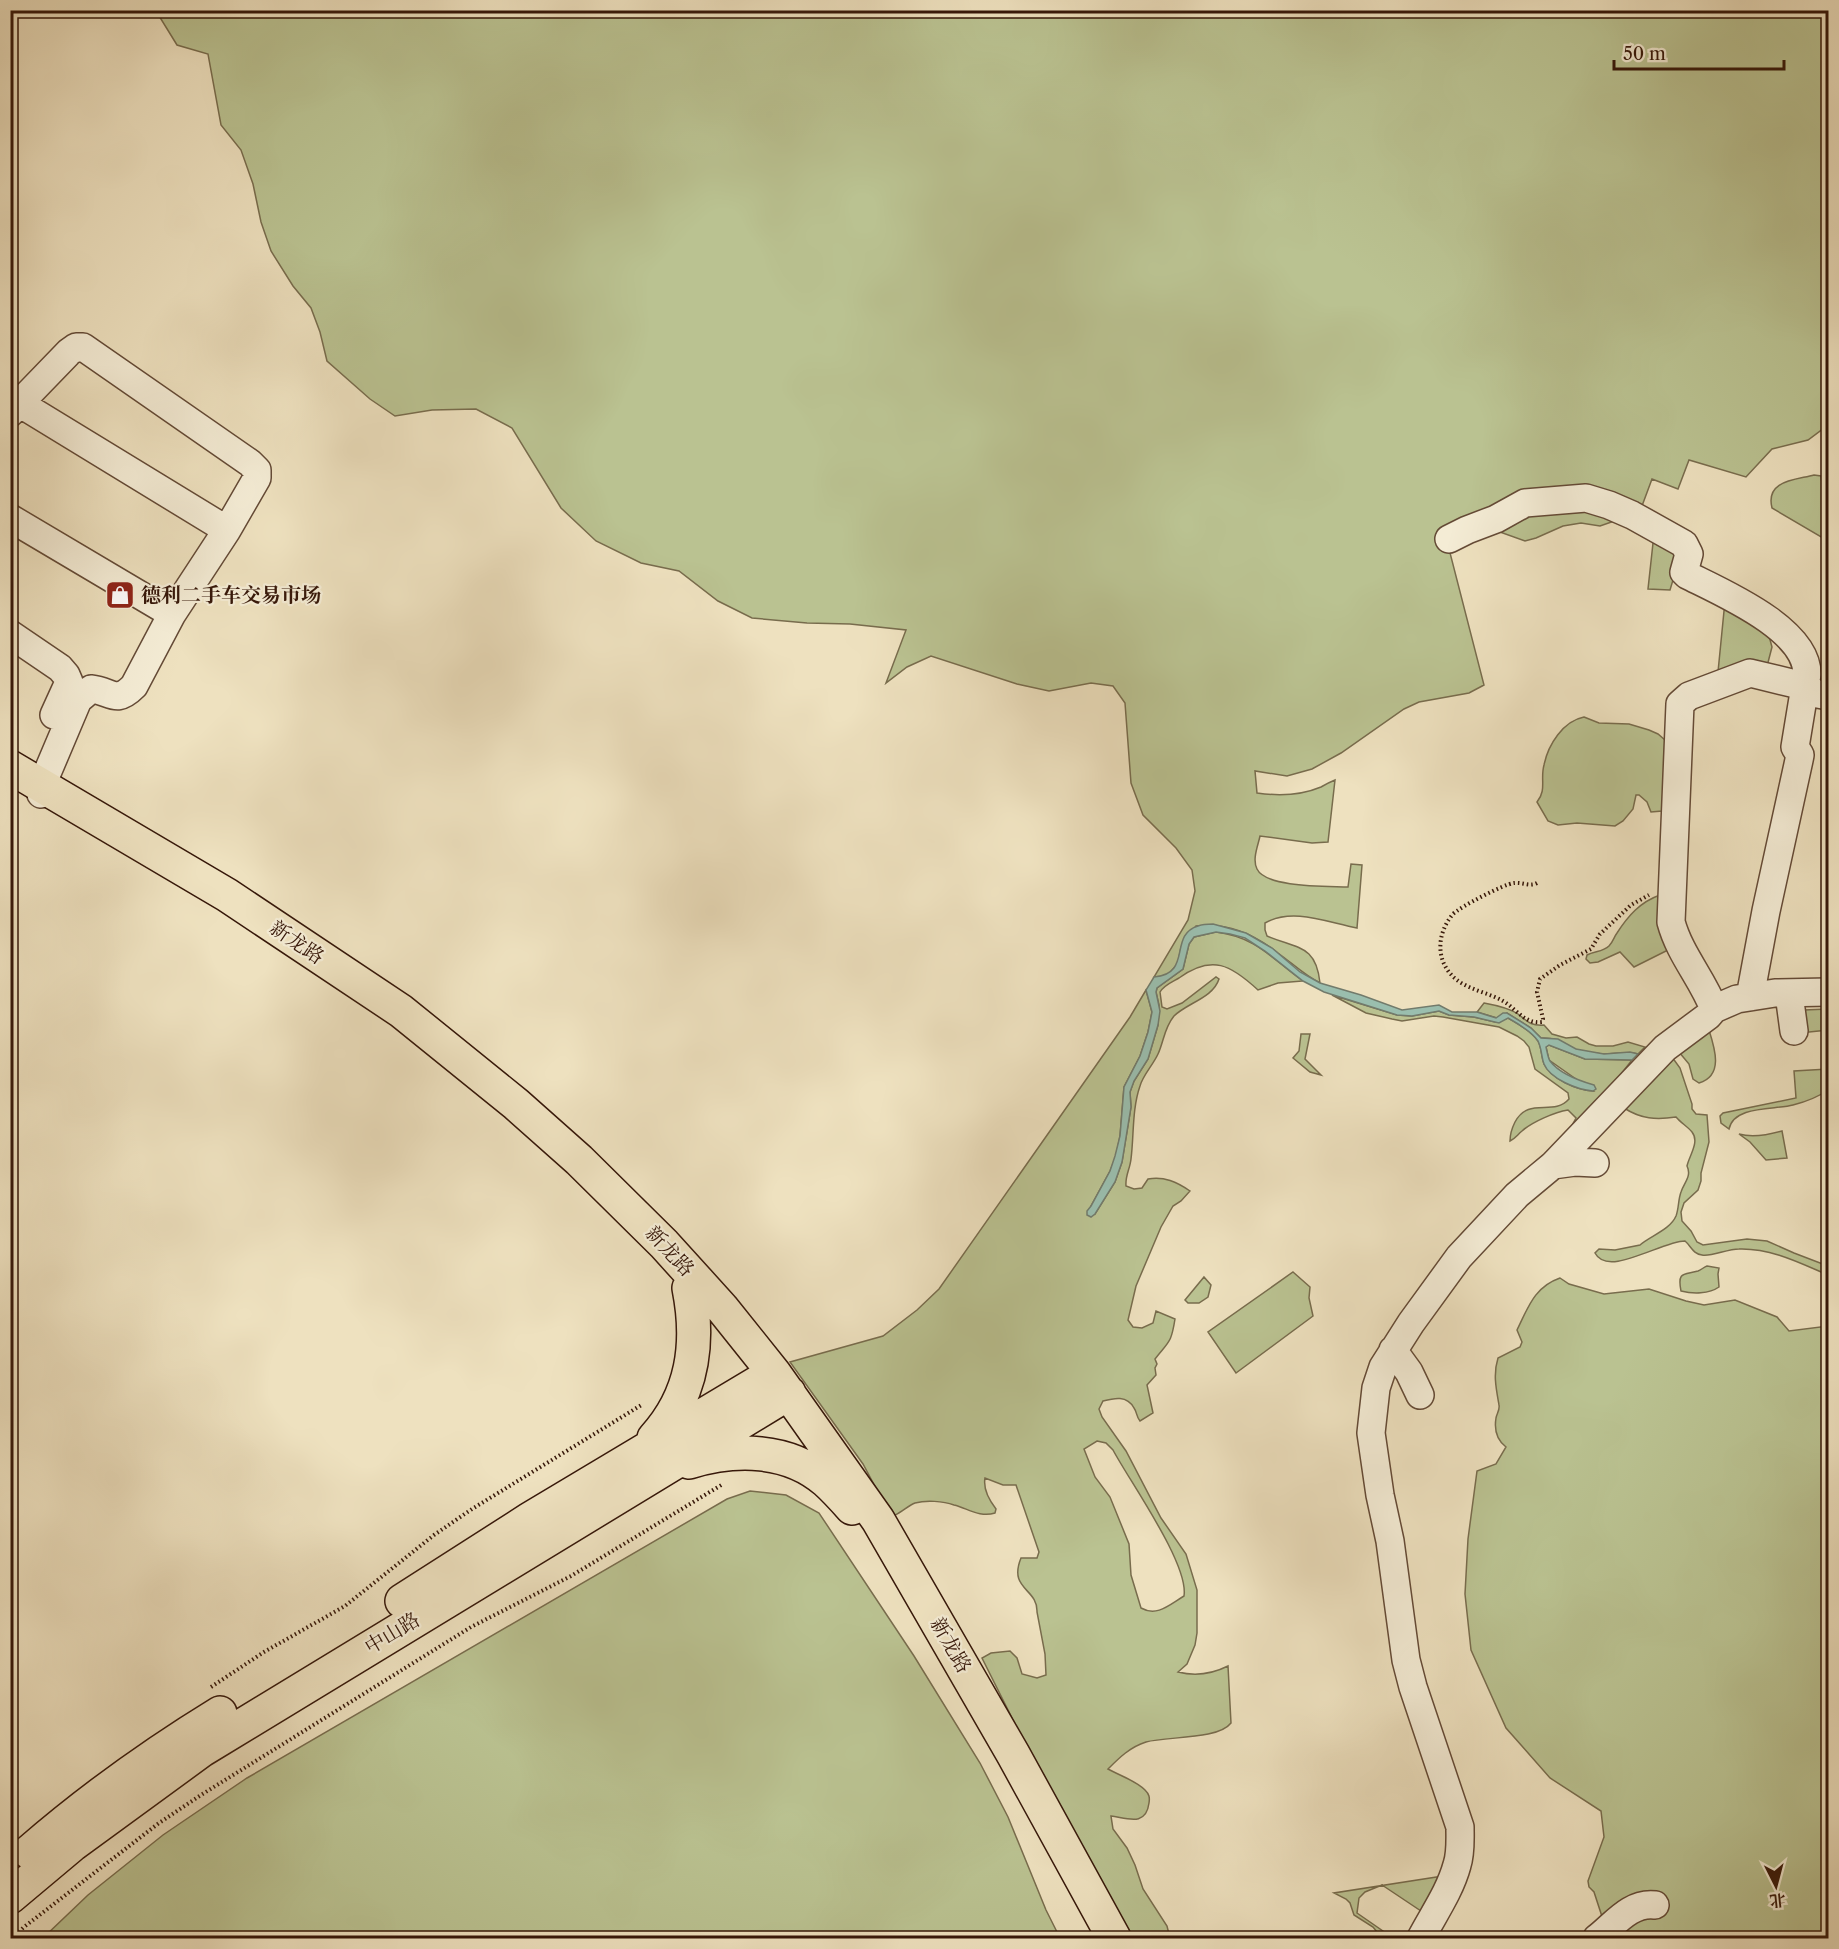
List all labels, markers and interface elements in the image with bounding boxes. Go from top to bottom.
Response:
scale bar [1614,33,1784,71]
text: 50 m [1623,43,1666,65]
shop icon: 德利二手车交易市场 [104,579,136,611]
place label: 德利二手车交易市场 [141,583,321,607]
street label: 新龙路 [265,915,329,969]
street label: 新龙路 [641,1221,699,1281]
street label: 中山路 [360,1607,424,1659]
street label: 新龙路 [926,1613,976,1677]
north arrow [1746,1856,1806,1916]
text: 北 [1769,1890,1787,1912]

